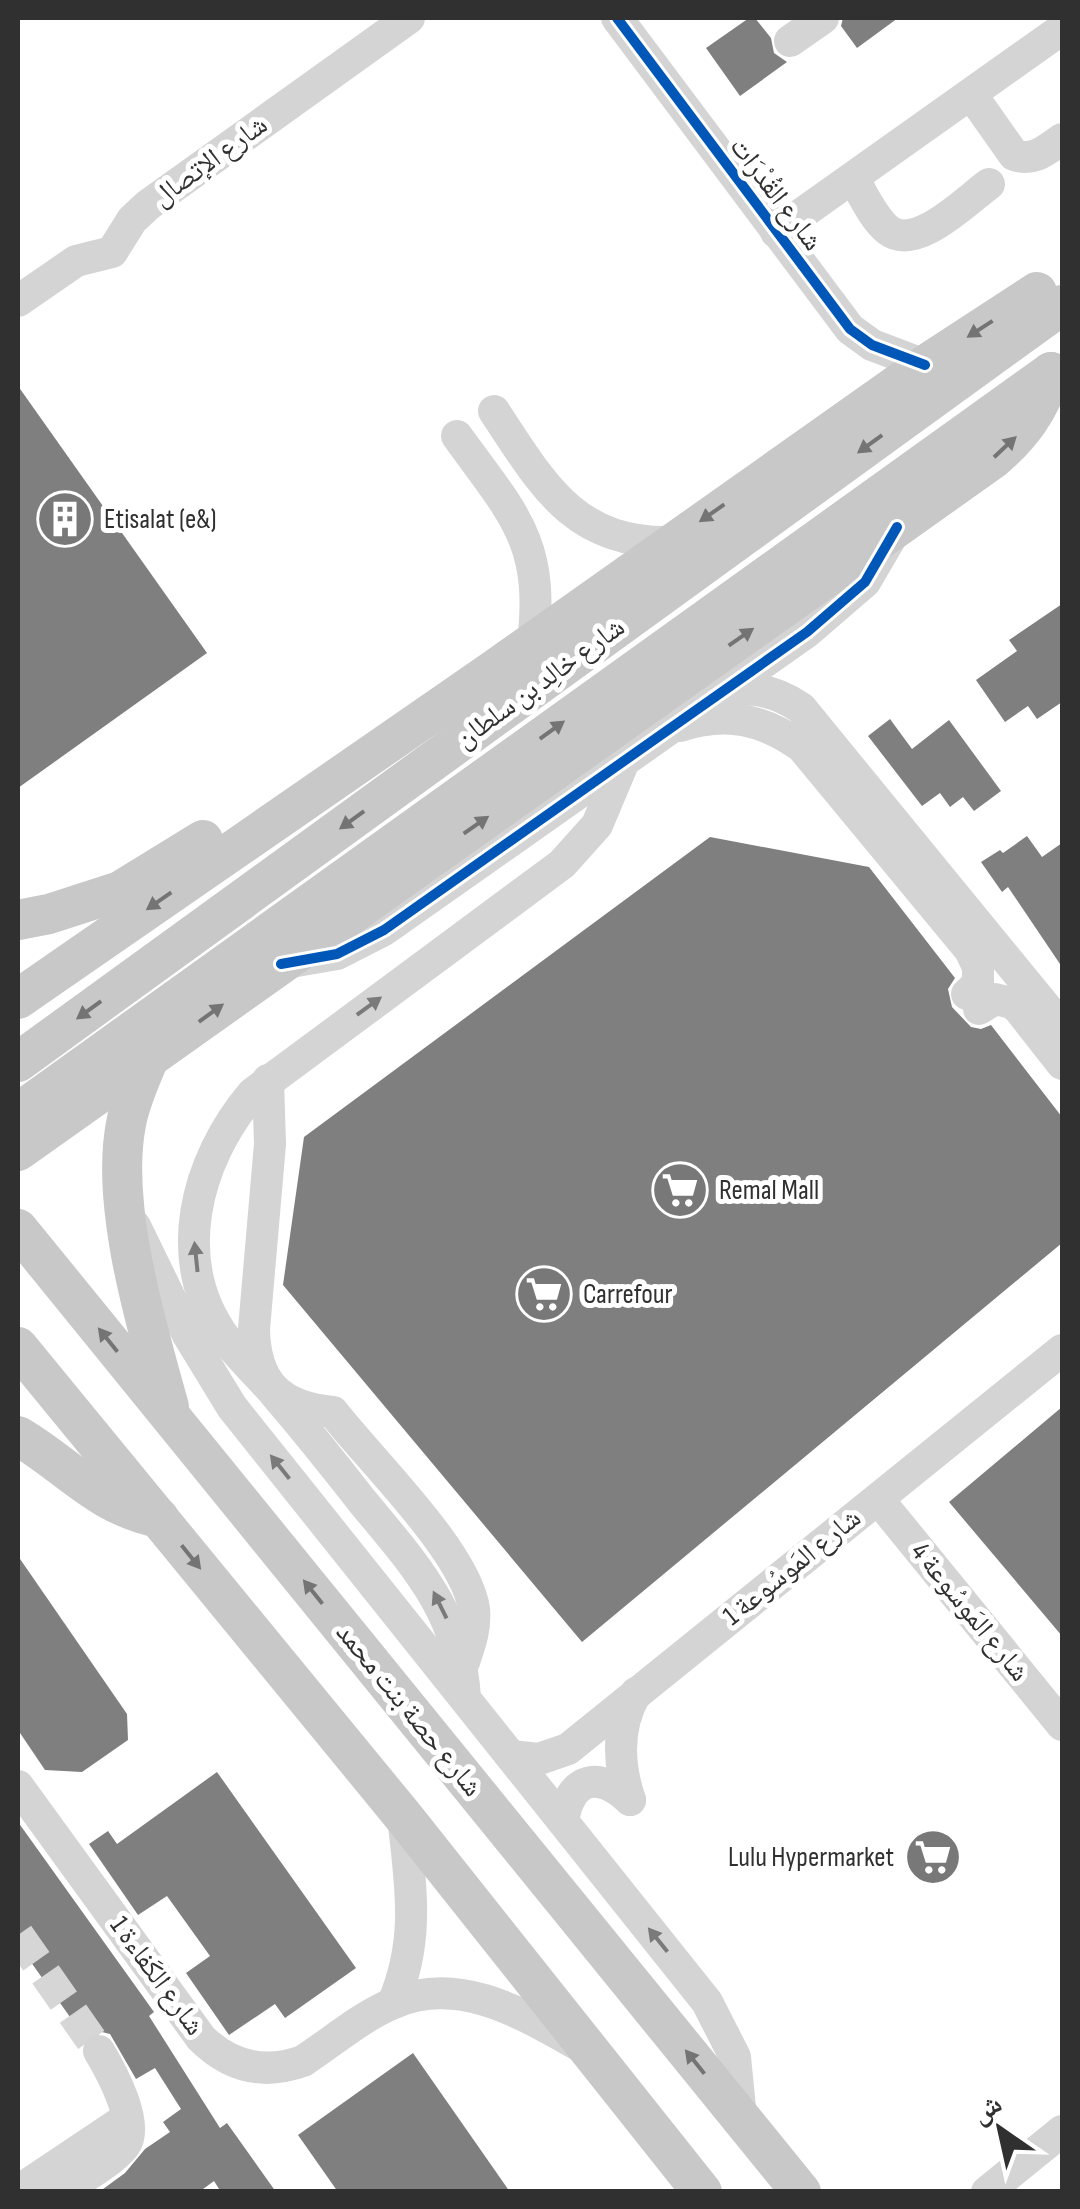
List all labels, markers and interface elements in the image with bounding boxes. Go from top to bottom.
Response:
street label: شارع الإتصال [146,108,274,214]
street label: شارع القُدْرَات [723,131,829,257]
one-way arrow [966,319,994,338]
one-way arrow [857,434,883,453]
one-way arrow [992,436,1016,459]
building icon: Etisalat (e&) [35,489,95,549]
place label: Etisalat (e&) [104,503,217,536]
one-way arrow [699,503,726,522]
street label: شارع خالِد بن سلطان [449,611,631,755]
one-way arrow [728,628,754,647]
one-way arrow [539,721,565,740]
one-way arrow [339,809,365,829]
one-way arrow [463,816,489,835]
one-way arrow [146,891,173,910]
one-way arrow [356,996,382,1016]
one-way arrow [76,1000,102,1020]
one-way arrow [198,1004,224,1024]
supermarket icon: Remal Mall [650,1160,710,1220]
place label: Remal Mall [719,1174,819,1207]
one-way arrow [188,1241,204,1273]
supermarket icon: Carrefour [514,1264,574,1324]
place label: Carrefour [583,1278,673,1311]
one-way arrow [98,1328,119,1353]
one-way arrow [270,1455,291,1480]
street label: شارع المَوسُوعة 1 [717,1501,867,1633]
street label: شارع المَوسُوعة 4 [904,1536,1036,1688]
one-way arrow [180,1545,201,1570]
one-way arrow [303,1580,324,1605]
one-way arrow [432,1590,449,1619]
street label: شارع حصة بنت محمد [329,1617,489,1803]
supermarket icon: Lulu Hypermarket [903,1827,963,1887]
place label: Lulu Hypermarket [728,1841,894,1874]
street label: شارع الكَفاءة 1 [103,1910,211,2042]
one-way arrow [648,1927,669,1953]
one-way arrow [685,2049,706,2074]
north arrow [950,2079,1050,2179]
text: ش [965,2088,1008,2132]

